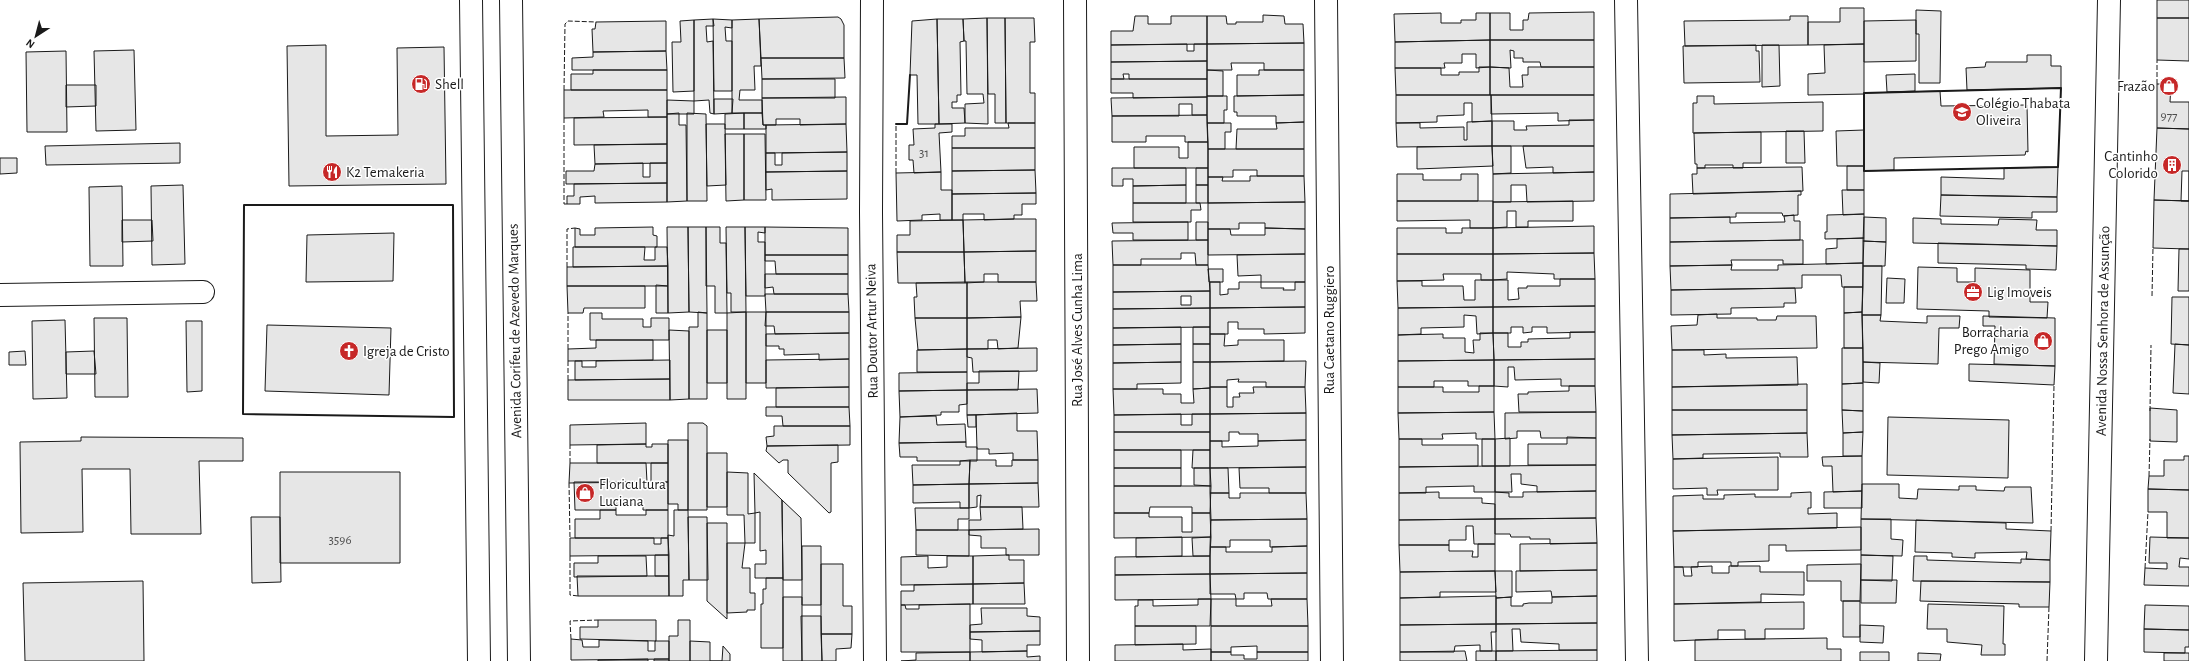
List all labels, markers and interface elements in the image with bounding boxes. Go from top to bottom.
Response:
north arrow [16,16,56,56]
text: N [24,37,37,50]
fuel station icon: Shell [410,73,432,95]
shop icon: Frazão [2158,75,2180,97]
place label: Shell [435,77,464,92]
place label: Frazão [2117,79,2155,94]
place label: Colégio Thabata Oliveira [1976,96,2070,128]
school or university icon: Colégio Thabata Oliveira [1951,101,1973,123]
house number: 977 [2161,110,2178,123]
house number: 31 [919,147,929,160]
place label: Cantinho Colorido [2104,149,2158,181]
building icon: Cantinho Colorido [2161,154,2183,176]
restaurant icon: K2 Temakeria [321,161,343,183]
place label: K2 Temakeria [346,165,425,180]
street label: Avenida Corifeu de Azevedo Marques [506,223,524,439]
street label: Avenida Nossa Senhora de Assunção [2094,226,2112,436]
street label: Rua José Alves Cunha Lima [1070,253,1085,407]
street label: Rua Doutor Artur Neiva [863,263,881,399]
street label: Rua Caetano Ruggiero [1322,266,1337,394]
office icon: Lig Imoveis [1962,281,1984,303]
place label: Lig Imoveis [1987,285,2052,300]
place label: Borracharia Prego Amigo [1954,325,2029,357]
shop icon: Borracharia Prego Amigo [2032,330,2054,352]
church icon: Igreja de Cristo [338,340,360,362]
place label: Igreja de Cristo [363,344,450,359]
place label: Floricultura Luciana [599,477,666,509]
shop icon: Floricultura Luciana [574,482,596,504]
house number: 3596 [328,534,352,547]

